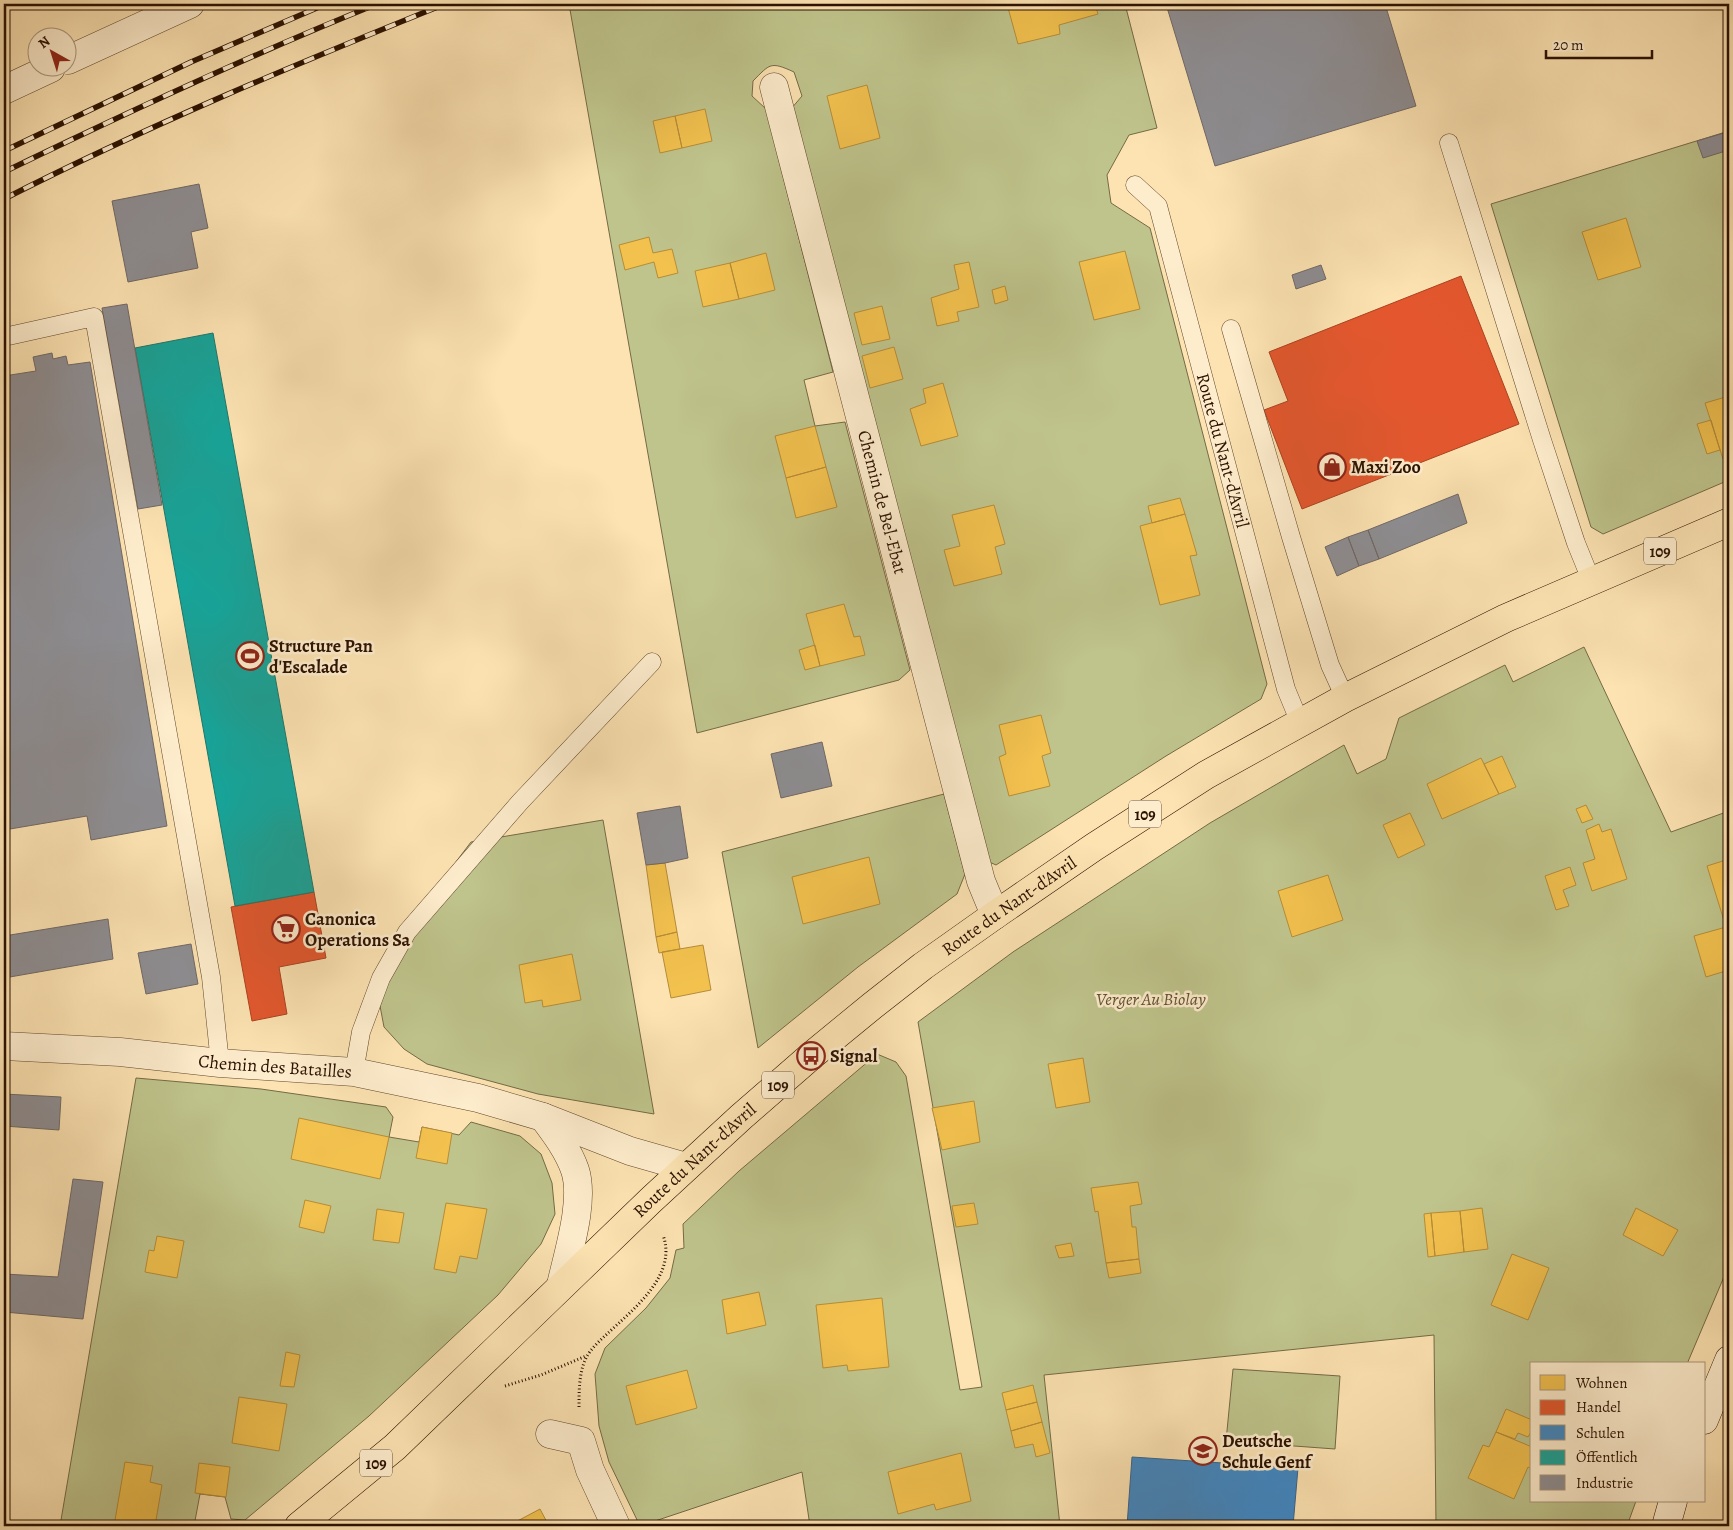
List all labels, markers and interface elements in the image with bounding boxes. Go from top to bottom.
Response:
north arrow [28,28,78,78]
scale bar [1546,28,1652,60]
text: N [34,32,54,53]
text: 20 m [1553,35,1584,55]
street label: Route du Nant-d'Avril [1191,370,1255,531]
street label: Chemin de Bel-Ebat [852,428,912,576]
shop icon: Maxi Zoo [1317,452,1347,482]
place label: Maxi Zoo [1351,455,1421,479]
road number: 109 [1644,538,1676,564]
place label: Structure Pan d'Escalade [269,634,373,679]
sports icon: Structure Pan d'Escalade [235,641,265,671]
road number: 109 [1129,801,1161,828]
street label: Route du Nant-d'Avril [937,850,1082,961]
place label: Canonica Operations Sa [305,907,411,952]
supermarket icon: Canonica Operations Sa [271,914,301,944]
park label: Verger Au Biolay [1096,987,1206,1011]
bus stop icon: Signal [796,1041,826,1071]
place label: Signal [830,1044,878,1068]
street label: Chemin des Batailles [197,1049,353,1084]
road number: 109 [762,1072,794,1098]
street label: Route du Nant-d'Avril [628,1097,761,1223]
legend [1530,1362,1706,1502]
text: Wohnen [1575,1373,1628,1393]
text: Handel [1576,1397,1621,1417]
text: Schulen [1576,1423,1625,1443]
place label: Deutsche Schule Genf [1222,1429,1314,1474]
school or university icon: Deutsche Schule Genf [1188,1436,1218,1466]
text: Öffentlich [1576,1447,1638,1467]
road number: 109 [360,1450,392,1476]
text: Industrie [1576,1473,1634,1493]

